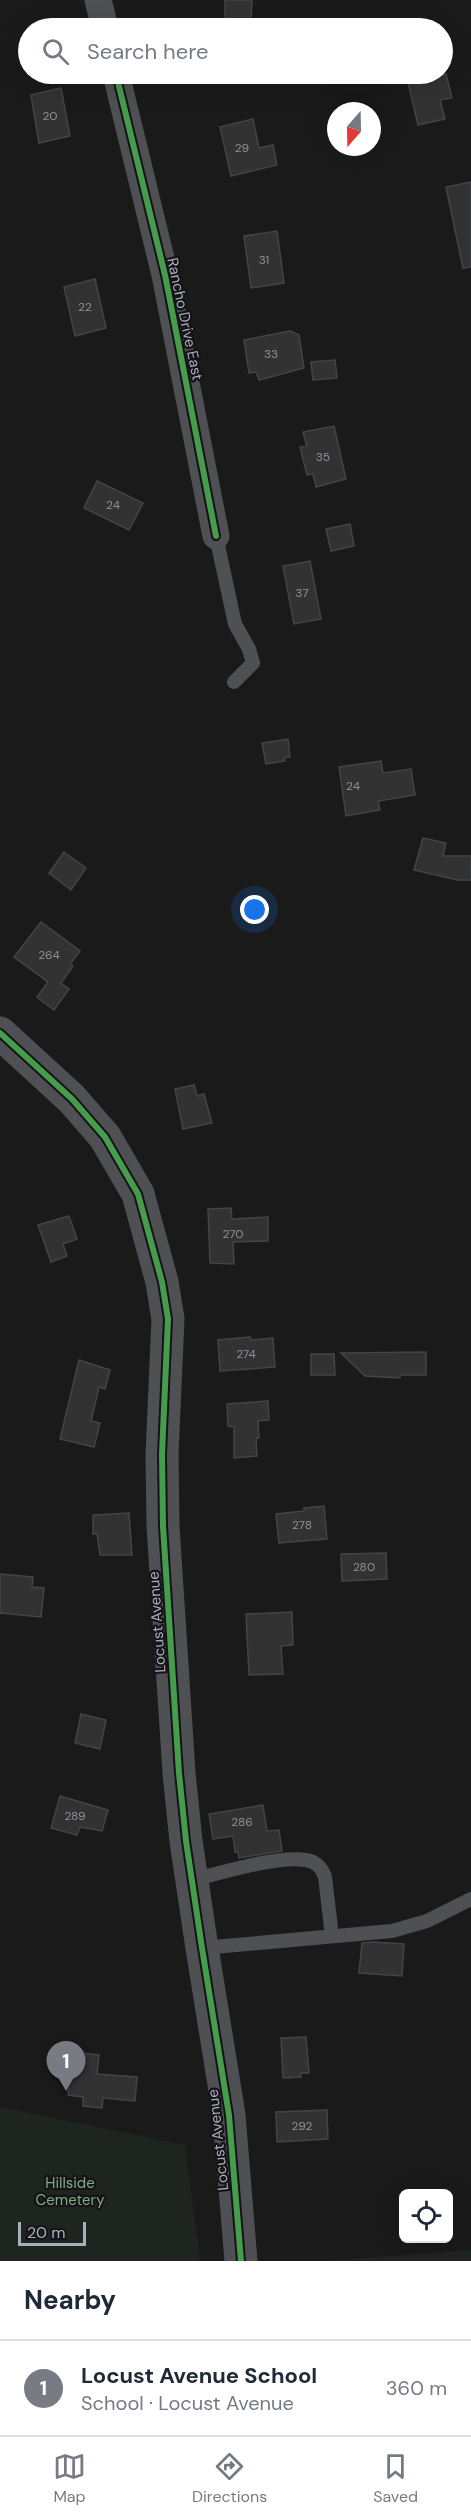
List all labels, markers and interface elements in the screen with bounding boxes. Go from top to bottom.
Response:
search box [18,18,453,84]
icon: search [39,35,72,68]
text: Search here [87,37,208,66]
north arrow [327,102,381,156]
house number: 20 [42,108,58,124]
house number: 29 [235,140,249,156]
house number: 31 [259,252,269,268]
street label: Rancho Drive East [162,256,208,382]
house number: 22 [78,299,92,315]
house number: 33 [264,346,278,362]
house number: 35 [316,449,330,465]
house number: 24 [106,497,120,513]
house number: 37 [295,585,309,601]
house number: 24 [346,778,360,794]
your location [240,895,269,924]
house number: 264 [38,947,60,963]
house number: 270 [222,1226,244,1242]
house number: 274 [236,1346,256,1362]
house number: 278 [292,1517,312,1533]
house number: 280 [353,1559,375,1575]
street label: Locust Avenue [143,1571,171,1673]
house number: 289 [64,1808,86,1824]
house number: 286 [231,1814,253,1830]
pin: 1 [46,2042,86,2091]
street label: Locust Avenue [203,2088,233,2192]
house number: 292 [291,2118,313,2134]
park label: Hillside Cemetery [36,2173,105,2210]
map controls [399,2189,453,2243]
button: locate [399,2189,453,2243]
scale bar [18,2219,86,2246]
text: 20 m [27,2222,66,2243]
text: Nearby [24,2283,116,2317]
text: Locust Avenue School [81,2361,317,2390]
text: 1 [40,2375,47,2401]
text: 360 m [386,2375,447,2401]
text: School · Locust Avenue [81,2390,294,2416]
tab: Map [53,2450,86,2507]
tab: Directions [192,2450,267,2507]
tab: Saved [373,2450,418,2507]

